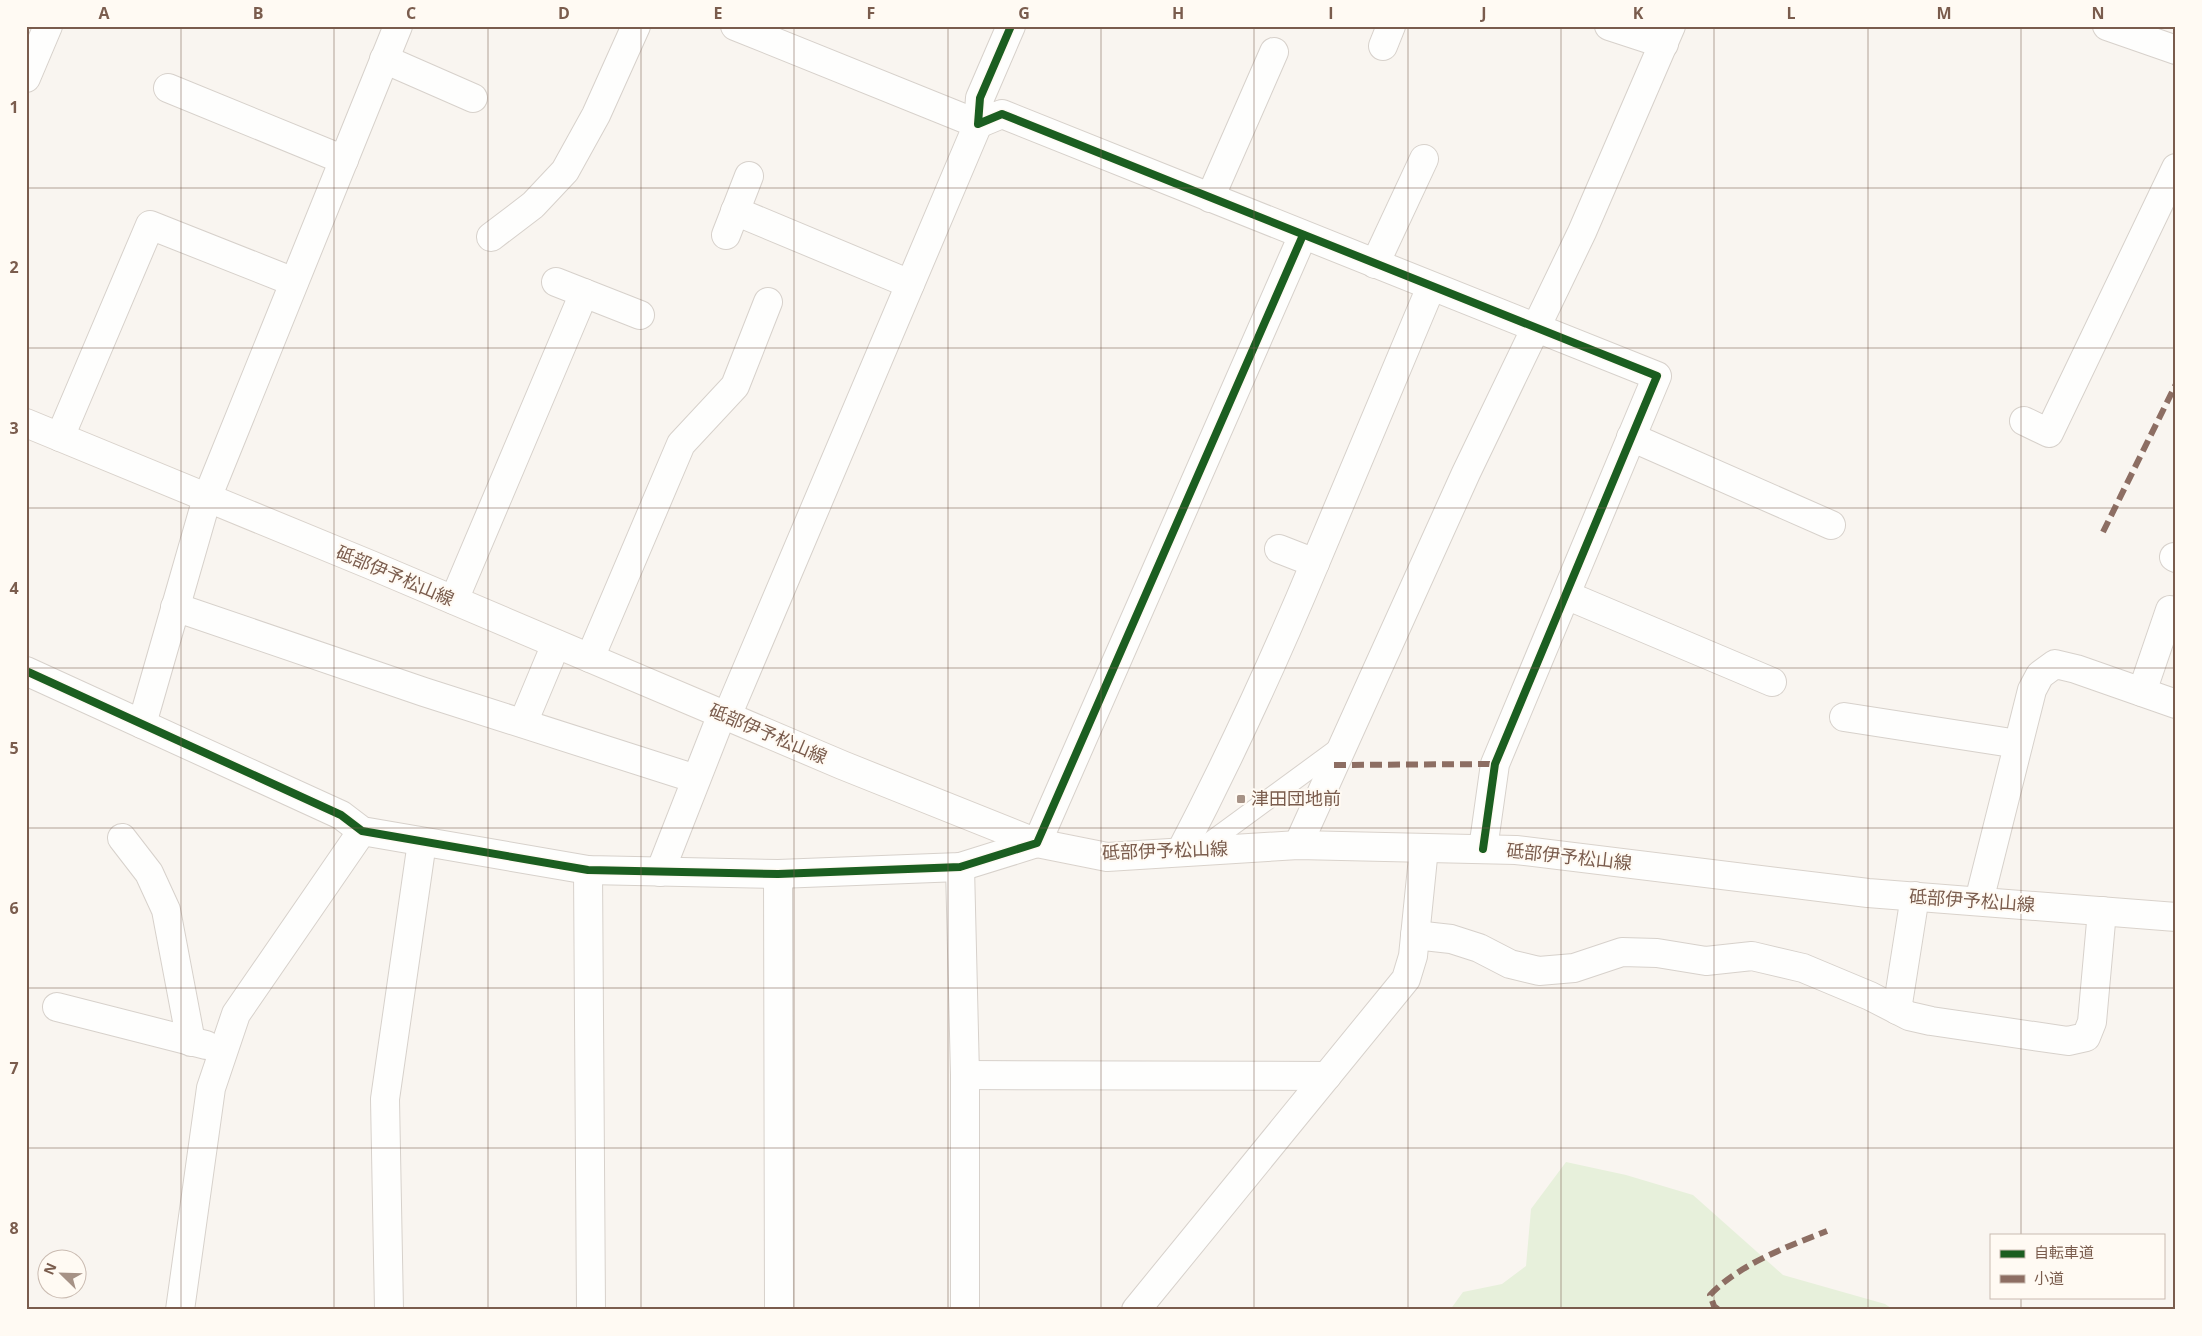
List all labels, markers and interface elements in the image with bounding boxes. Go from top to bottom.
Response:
text: A [98,2,110,24]
text: B [253,2,263,24]
text: C [406,2,416,24]
text: D [558,2,570,24]
text: E [714,2,723,24]
text: F [867,2,875,24]
text: G [1018,2,1030,24]
text: H [1172,2,1184,24]
text: I [1328,2,1334,24]
text: J [1479,2,1487,24]
text: K [1633,2,1644,24]
text: L [1786,2,1796,24]
text: M [1936,2,1952,24]
text: N [2091,2,2105,24]
text: 1 [9,96,19,118]
text: 2 [9,256,19,278]
text: 3 [9,417,19,439]
street label: 砥部伊予松山線 [333,539,458,611]
text: 4 [9,577,19,599]
street label: 砥部伊予松山線 [706,697,831,769]
text: 5 [9,737,19,759]
place label: 津田団地前 [1251,786,1341,810]
marker: 津田団地前 [1235,793,1247,805]
street label: 砥部伊予松山線 [1102,836,1228,864]
street label: 砥部伊予松山線 [1505,837,1633,875]
street label: 砥部伊予松山線 [1908,884,2036,916]
text: 6 [9,897,19,919]
text: 7 [9,1057,19,1079]
text: 8 [9,1217,19,1239]
legend [1990,1234,2164,1298]
text: 自転車道 [2034,1242,2094,1262]
north arrow [38,1248,88,1298]
text: N [39,1260,61,1278]
text: 小道 [2034,1268,2064,1288]

